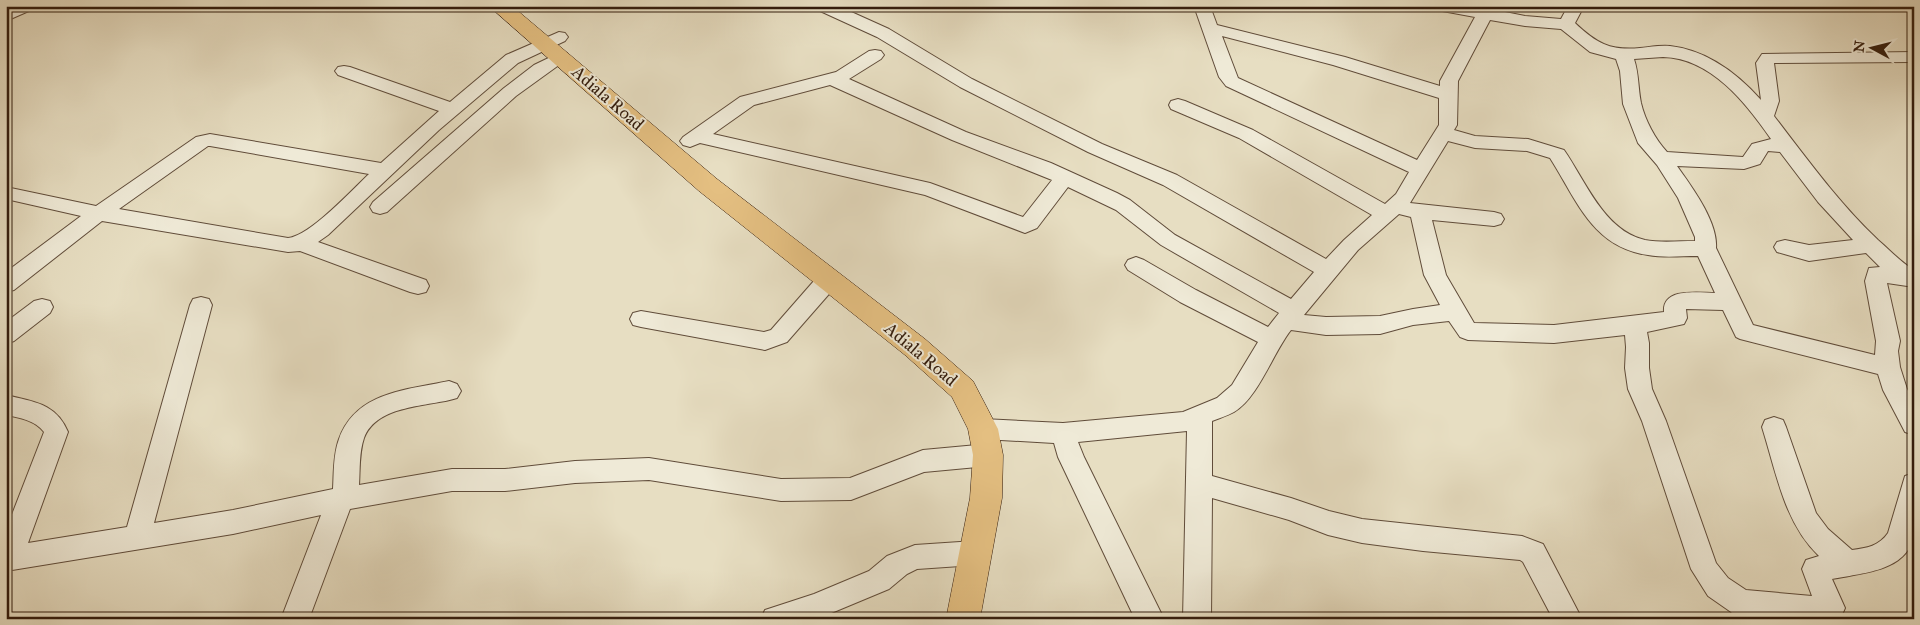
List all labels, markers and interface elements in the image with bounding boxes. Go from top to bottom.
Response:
north arrow [1848,22,1898,72]
text: N [1850,39,1869,53]
street label: Adiala Road [567,60,649,135]
street label: Adiala Road [879,317,962,391]

